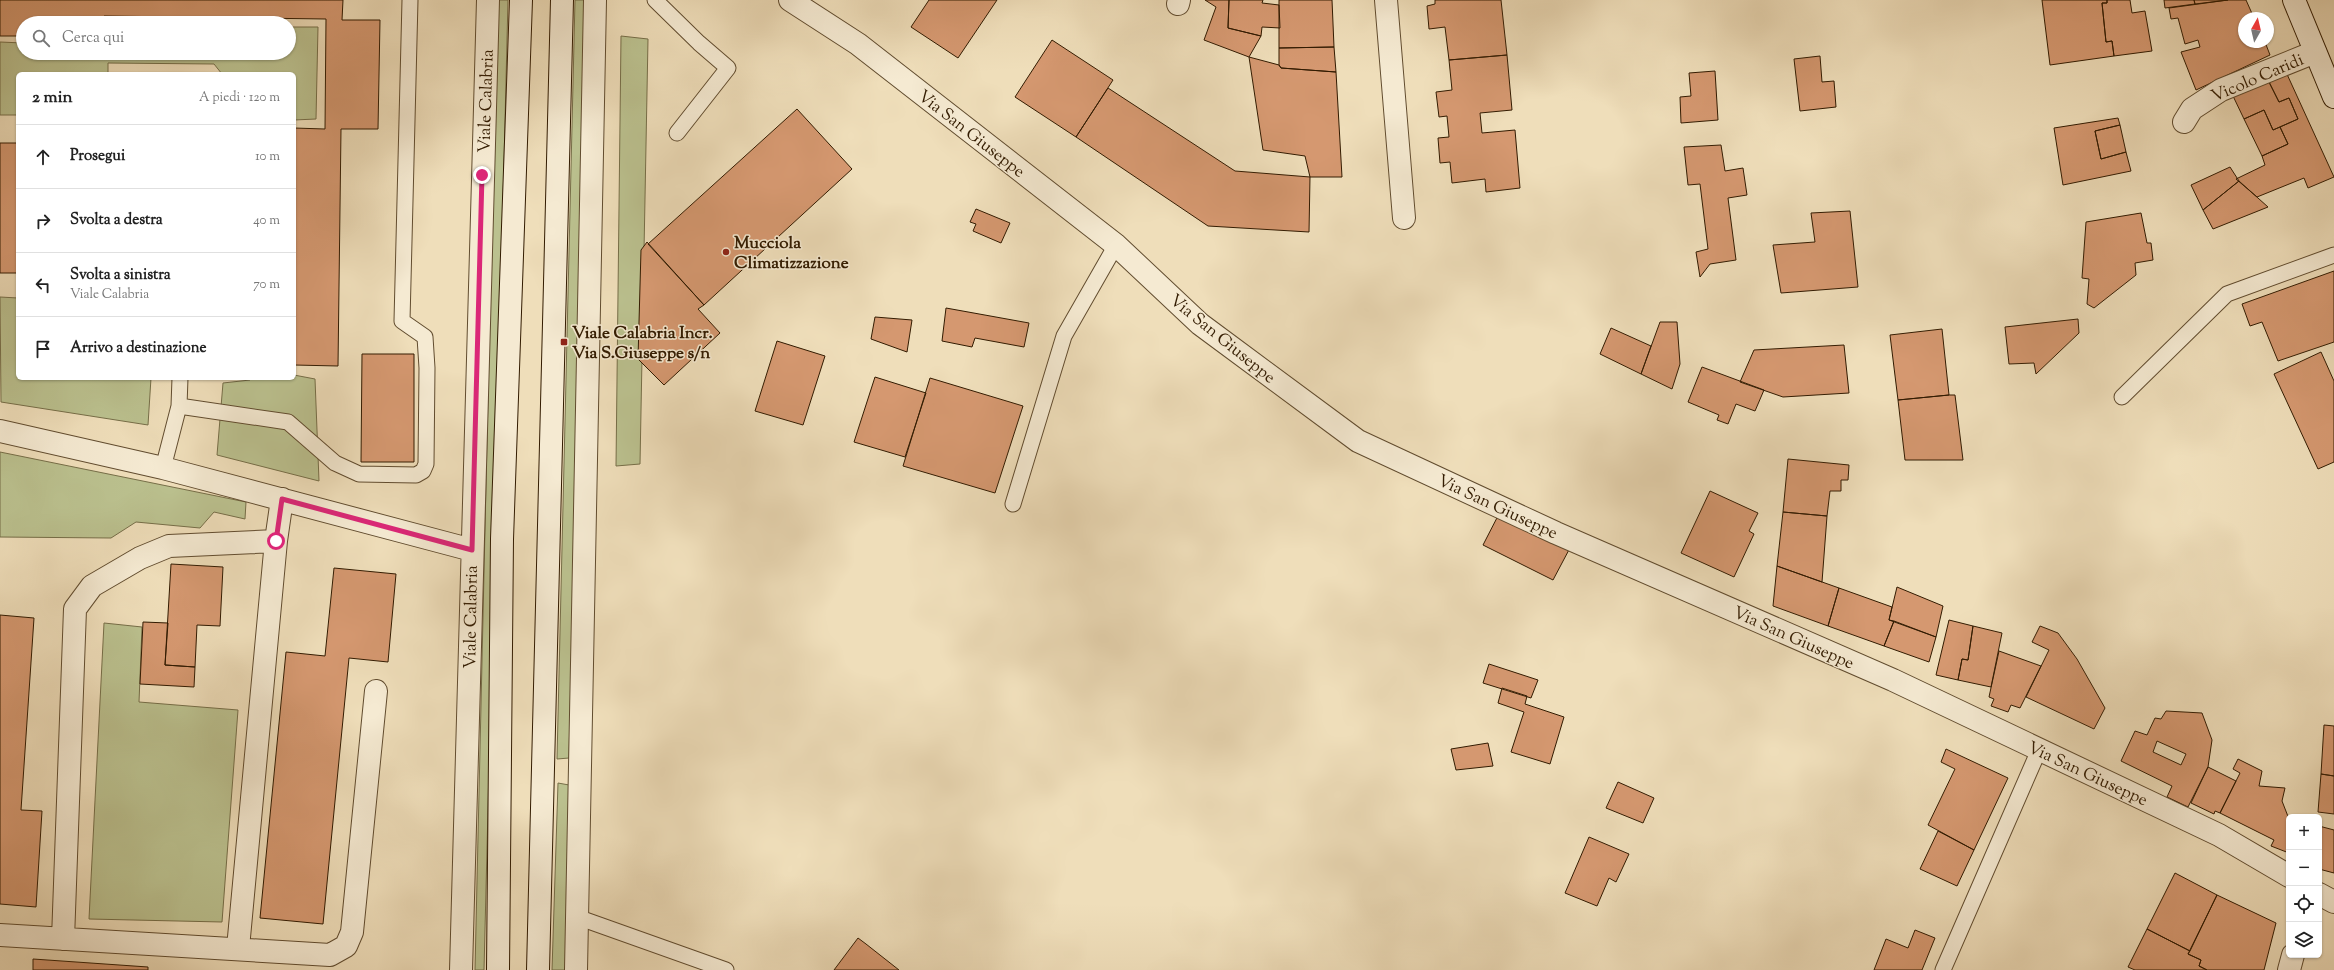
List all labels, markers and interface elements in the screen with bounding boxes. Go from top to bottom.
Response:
north arrow [2238,12,2274,48]
search box [16,16,296,60]
icon: search [30,27,52,49]
text: Cerca qui [62,28,124,49]
street label: Vicolo Caridi [2208,48,2308,109]
street label: Viale Calabria [473,49,501,153]
street label: Via San Giuseppe [912,85,1029,184]
text: 2 min [32,86,73,110]
text: A piedi · 120 m [199,89,280,107]
icon: ahead [32,146,54,168]
text: Prosegui [70,146,125,167]
text: 10 m [255,148,280,166]
route end [473,166,491,184]
icon: right [32,210,54,232]
text: Svolta a destra [70,210,163,231]
text: 40 m [253,212,280,230]
place label: Mucciola Climatizzazione [734,232,849,276]
marker: Mucciola Climatizzazione [721,247,731,257]
text: Svolta a sinistra [70,265,171,286]
icon: left [32,274,54,296]
text: 70 m [253,276,280,294]
text: Viale Calabria [70,286,149,304]
street label: Via San Giuseppe [1164,289,1280,390]
place label: Viale Calabria Incr. Via S.Giuseppe s/n [572,322,713,366]
marker: Viale Calabria Incr. Via S.Giuseppe s/n [559,337,569,347]
icon: arrive [32,338,54,360]
text: Arrivo a destinazione [70,338,206,359]
street label: Via San Giuseppe [1433,469,1561,546]
route start [267,532,285,550]
street label: Viale Calabria [459,565,485,669]
street label: Via San Giuseppe [1729,601,1858,676]
street label: Via San Giuseppe [2023,736,2151,813]
map controls [2286,814,2322,958]
button: + [2286,814,2322,850]
button: − [2286,850,2322,886]
button: locate [2286,886,2322,922]
button: layers [2286,922,2322,958]

